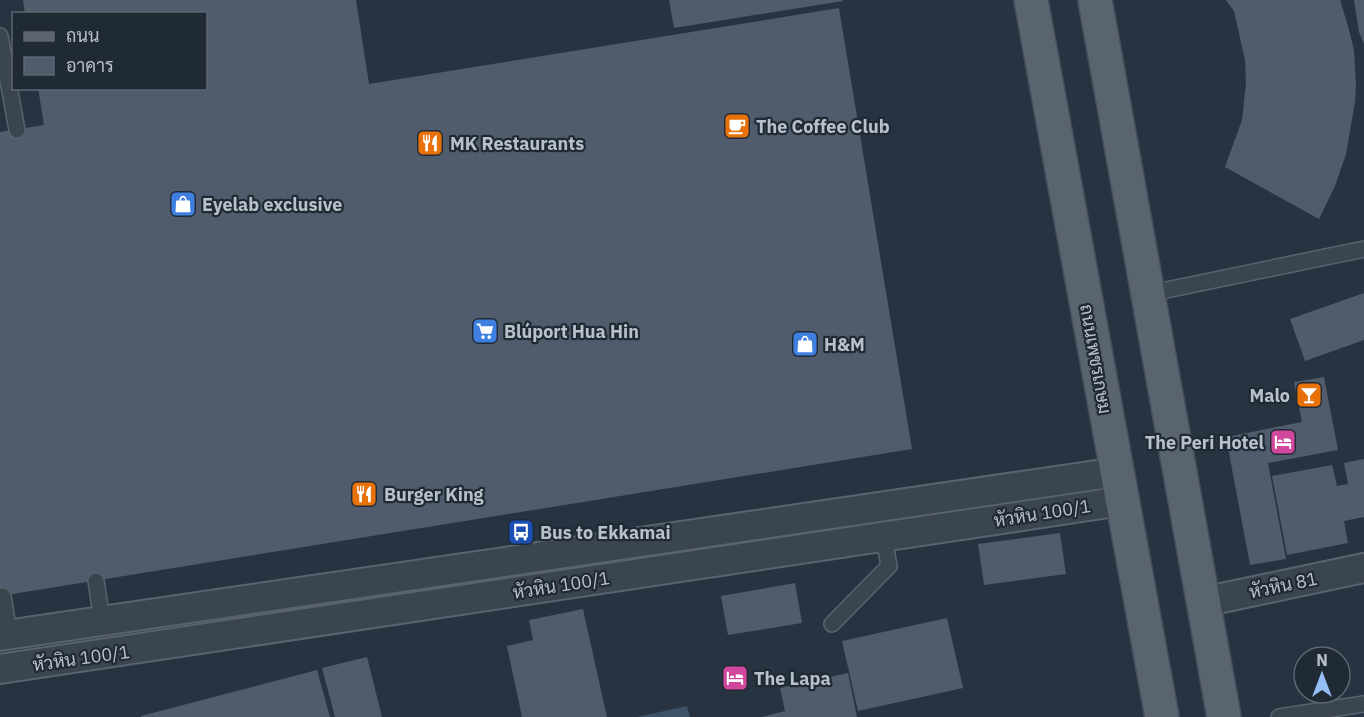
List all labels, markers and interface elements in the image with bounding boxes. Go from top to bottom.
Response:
legend [12,12,207,90]
text: ถนน [66,24,99,47]
text: อาคาร [66,54,114,77]
cafe icon: The Coffee Club [722,111,752,141]
place label: The Coffee Club [756,115,890,138]
restaurant icon: MK Restaurants [415,128,445,158]
place label: MK Restaurants [450,132,584,155]
shop icon: Eyelab exclusive [168,189,198,219]
place label: Eyelab exclusive [202,193,342,216]
street label: ถนนเพชรเกษม [1075,302,1117,416]
supermarket icon: Blúport Hua Hin [470,316,500,346]
place label: Blúport Hua Hin [504,320,639,343]
shop icon: H&M [790,329,820,359]
place label: H&M [824,333,865,356]
bar icon: Malo [1294,380,1324,410]
place label: Malo [1249,384,1290,407]
hotel icon: The Peri Hotel [1268,427,1298,457]
place label: The Peri Hotel [1145,431,1265,454]
restaurant icon: Burger King [349,479,379,509]
place label: Burger King [384,483,484,506]
street label: หัวหิน 100/1 [992,494,1092,532]
bus stop icon: Bus to Ekkamai [506,517,536,547]
place label: Bus to Ekkamai [540,521,671,544]
street label: หัวหิน 100/1 [511,566,611,604]
street label: หัวหิน 81 [1247,567,1319,603]
street label: หัวหิน 100/1 [31,640,131,676]
north arrow [1292,645,1352,705]
text: N [1316,650,1328,670]
hotel icon: The Lapa [720,663,750,693]
place label: The Lapa [754,667,831,690]

